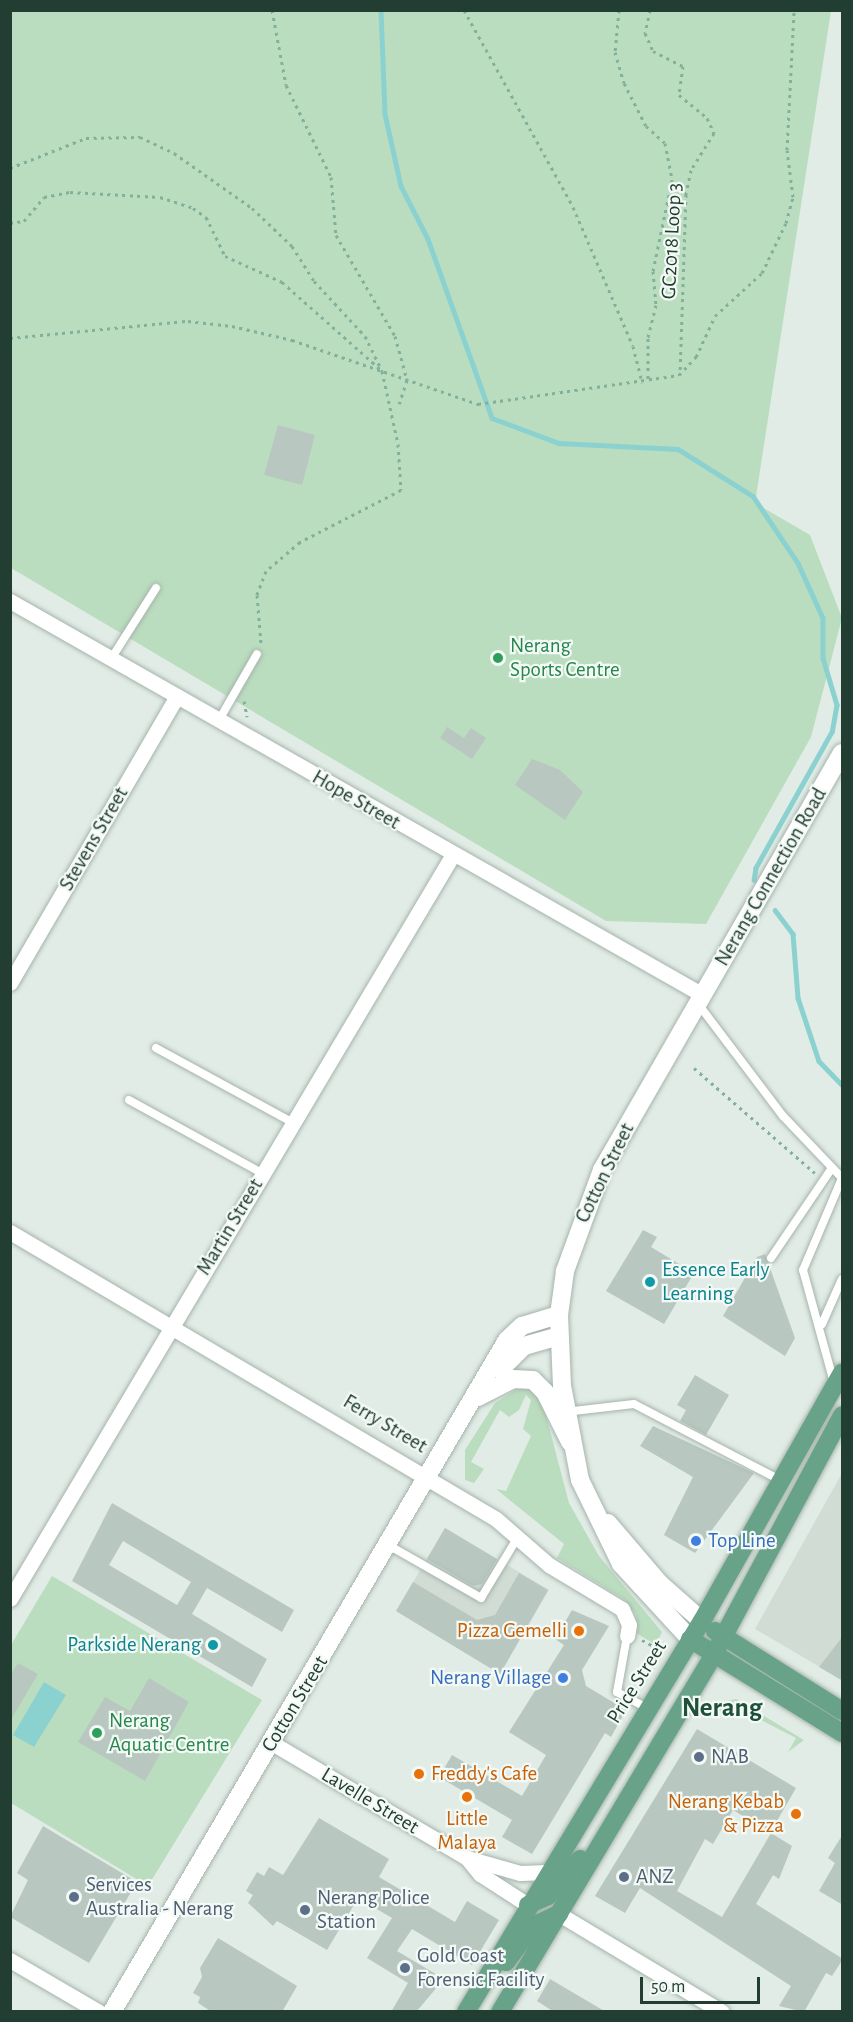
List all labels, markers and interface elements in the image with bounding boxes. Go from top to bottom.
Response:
street label: GC2018 Loop 3 [656,182,688,300]
place label: Nerang Sports Centre [510,633,620,683]
marker: Nerang Sports Centre [491,651,505,665]
street label: Hope Street [307,765,405,835]
street label: Stevens Street [54,783,134,895]
street label: Nerang Connection Road [710,783,832,971]
street label: Cotton Street [570,1119,640,1227]
street label: Martin Street [191,1174,269,1280]
place label: Essence Early Learning [662,1257,770,1307]
marker: Essence Early Learning [643,1275,657,1289]
street label: Ferry Street [338,1389,432,1459]
place label: Top Line [708,1528,776,1554]
marker: Top Line [689,1534,703,1548]
place label: Pizza Gemelli [457,1618,567,1644]
marker: Pizza Gemelli [572,1624,586,1638]
place label: Parkside Nerang [67,1632,201,1658]
street label: Price Street [602,1636,672,1728]
marker: Parkside Nerang [206,1638,220,1652]
street label: Cotton Street [256,1651,334,1757]
place label: Nerang Village [430,1665,551,1691]
marker: Nerang Village [556,1671,570,1685]
district label: Nerang [682,1692,762,1724]
place label: Nerang Aquatic Centre [109,1708,229,1758]
marker: Nerang Aquatic Centre [90,1726,104,1740]
place label: NAB [711,1744,749,1770]
marker: NAB [692,1750,706,1764]
place label: Freddy's Cafe [431,1761,537,1787]
street label: Lavelle Street [317,1762,423,1840]
marker: Freddy's Cafe [412,1767,426,1781]
place label: Nerang Kebab & Pizza [668,1789,784,1839]
marker: Little Malaya [460,1790,474,1804]
place label: Little Malaya [437,1806,497,1856]
marker: Nerang Kebab & Pizza [789,1807,803,1821]
place label: ANZ [636,1864,674,1890]
marker: ANZ [617,1870,631,1884]
place label: Services Australia - Nerang [86,1872,233,1922]
place label: Nerang Police Station [317,1885,430,1935]
marker: Services Australia - Nerang [67,1890,81,1904]
marker: Nerang Police Station [298,1903,312,1917]
place label: Gold Coast Forensic Facility [417,1943,544,1993]
marker: Gold Coast Forensic Facility [398,1961,412,1975]
scale bar [643,1965,763,2003]
text: 50 m [651,1978,685,1996]

